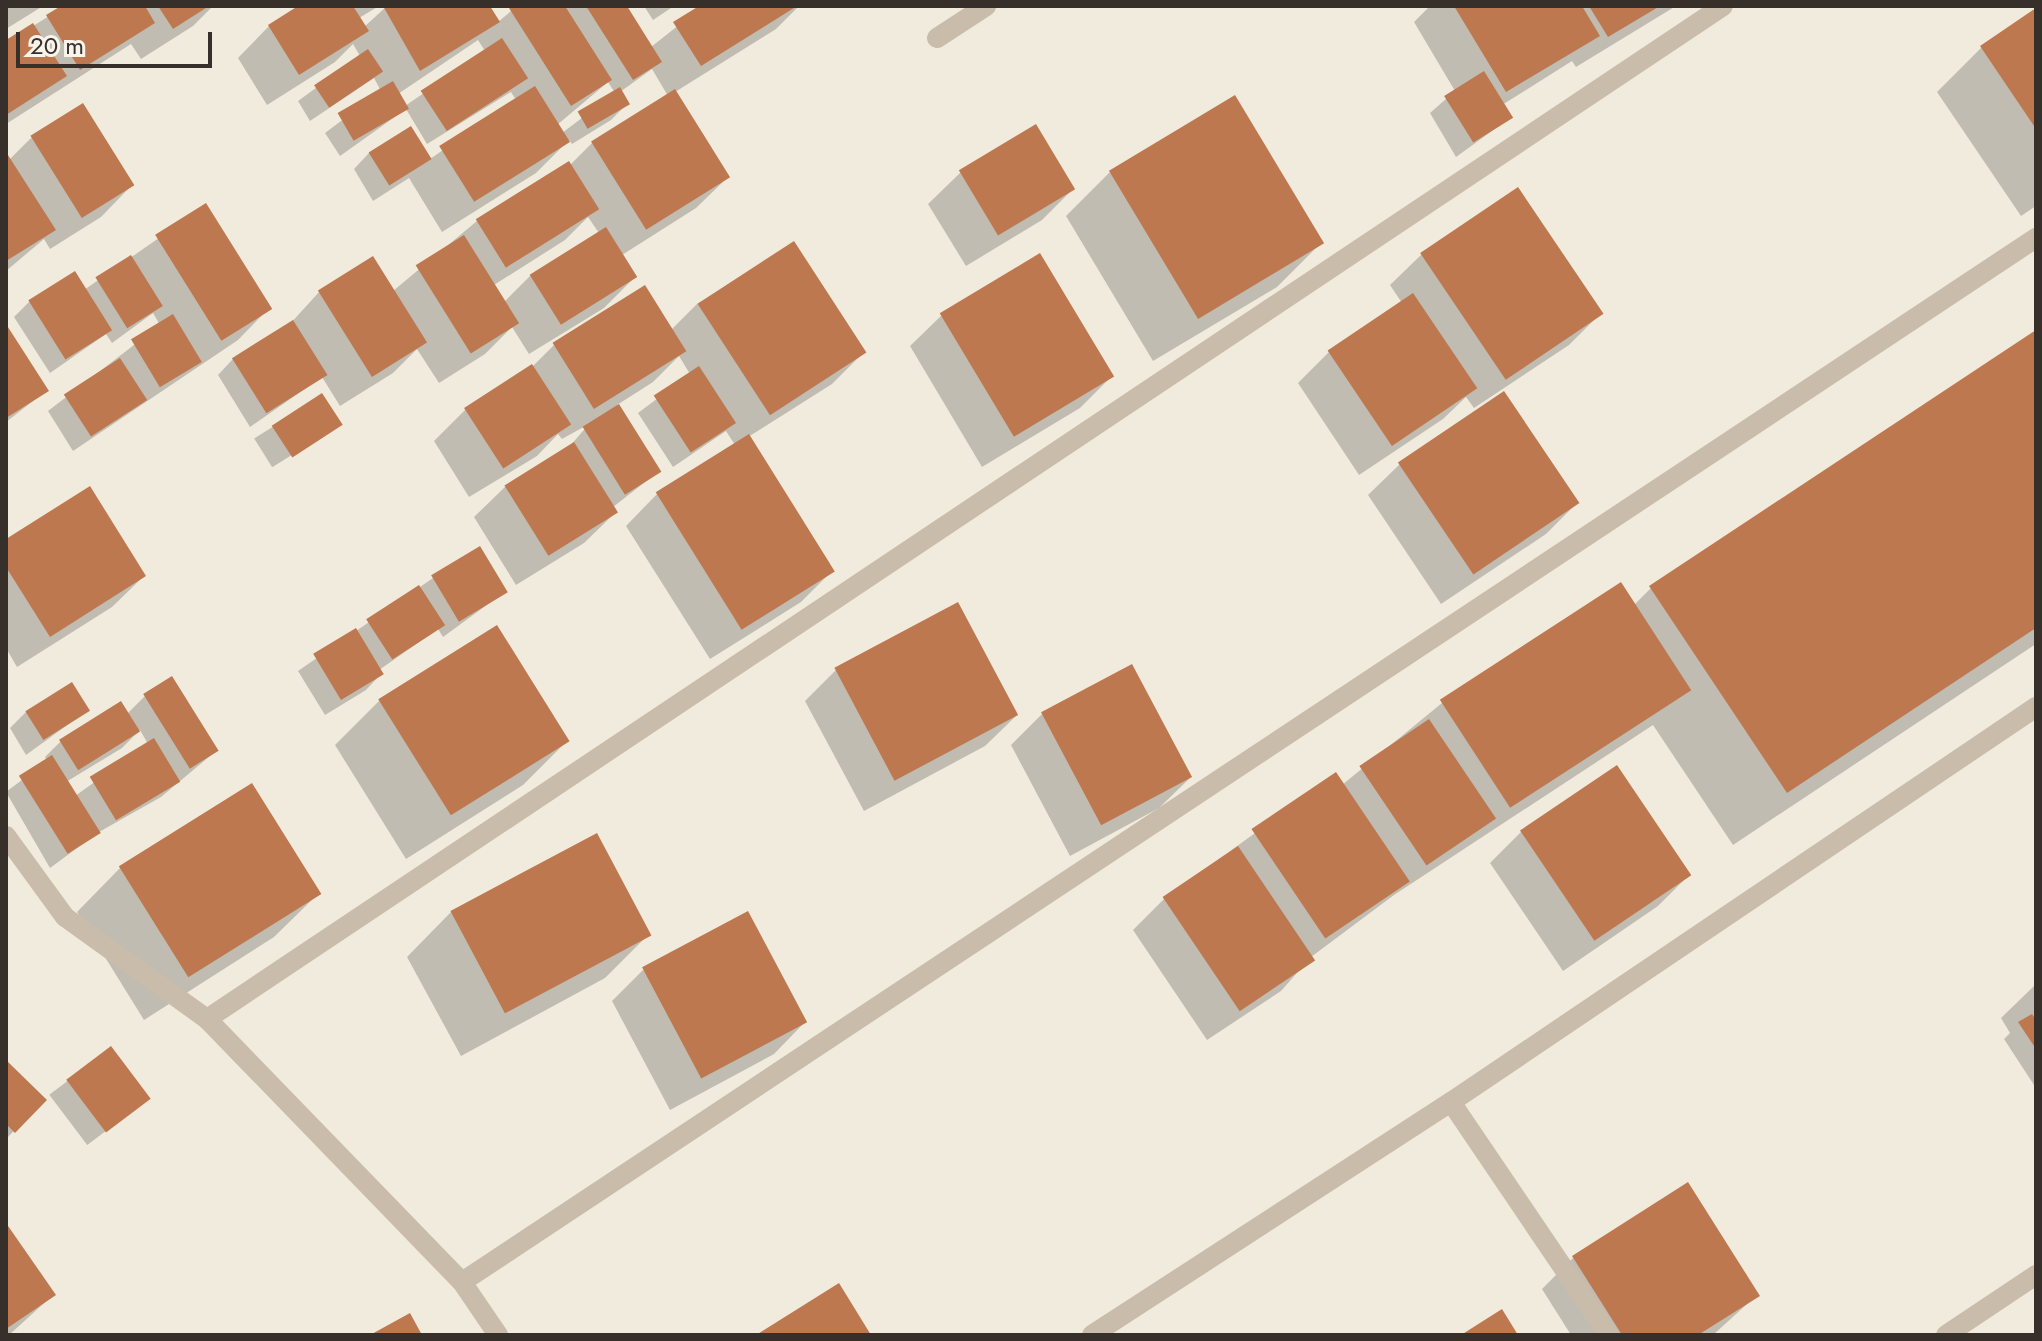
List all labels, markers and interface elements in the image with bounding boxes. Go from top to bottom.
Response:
scale bar [20,16,216,66]
text: 20 m [30,28,84,63]

